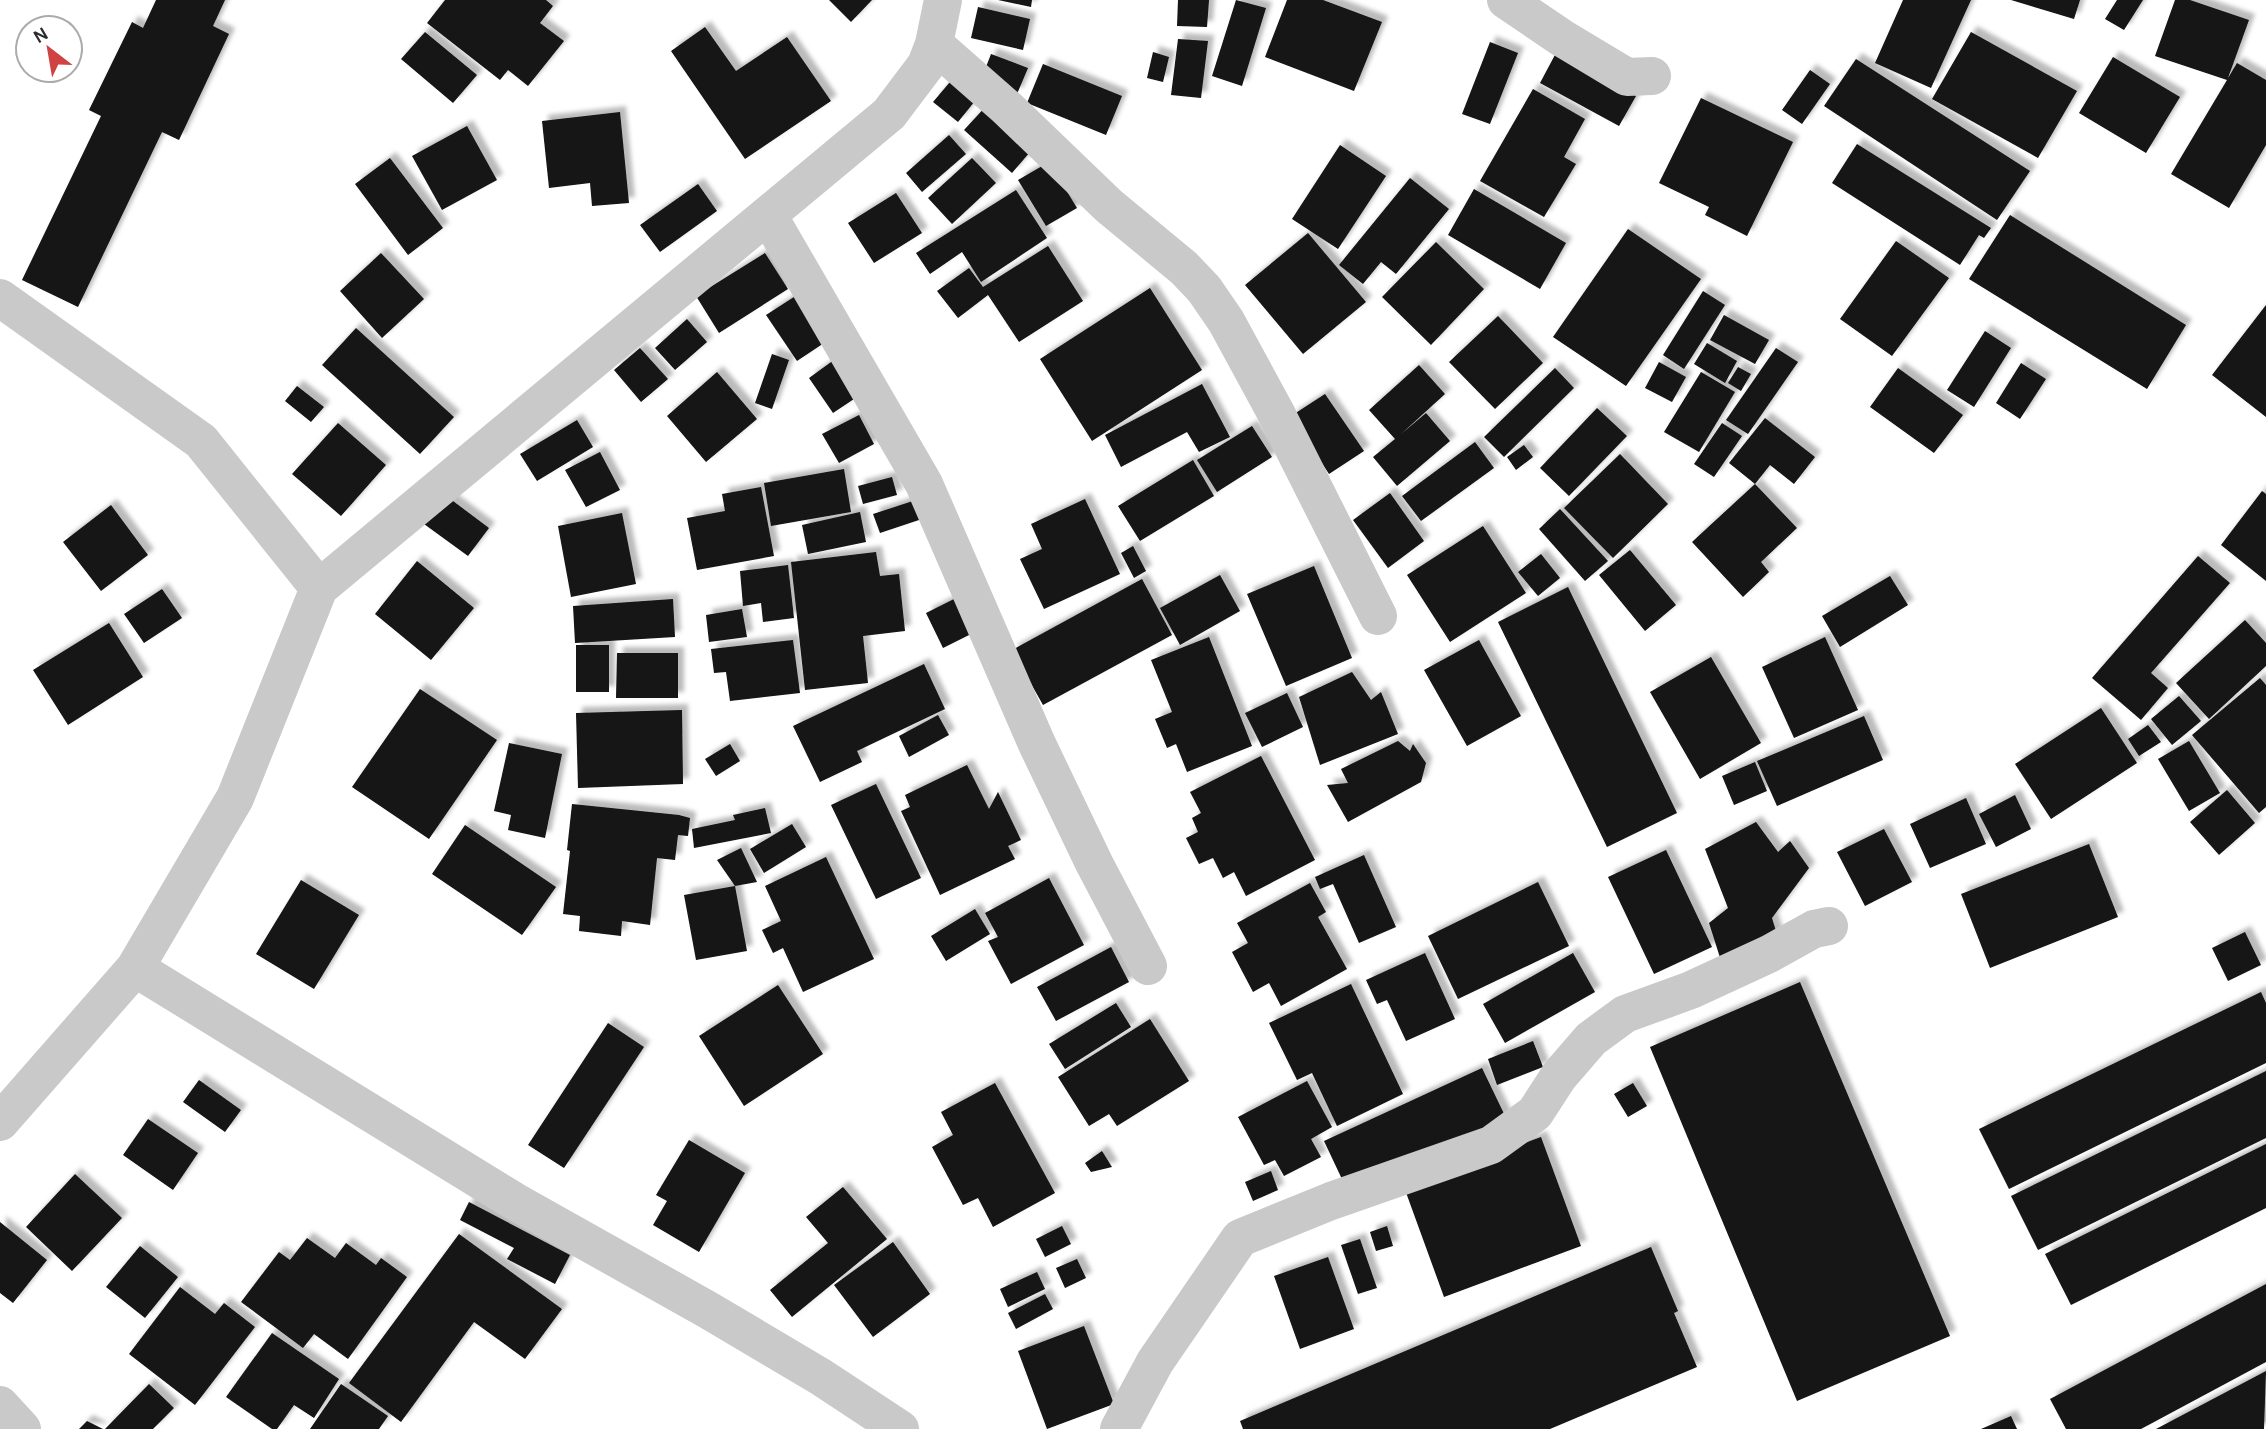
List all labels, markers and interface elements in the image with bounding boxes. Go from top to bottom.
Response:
north arrow [14,14,84,84]
text: N [29,22,52,48]

